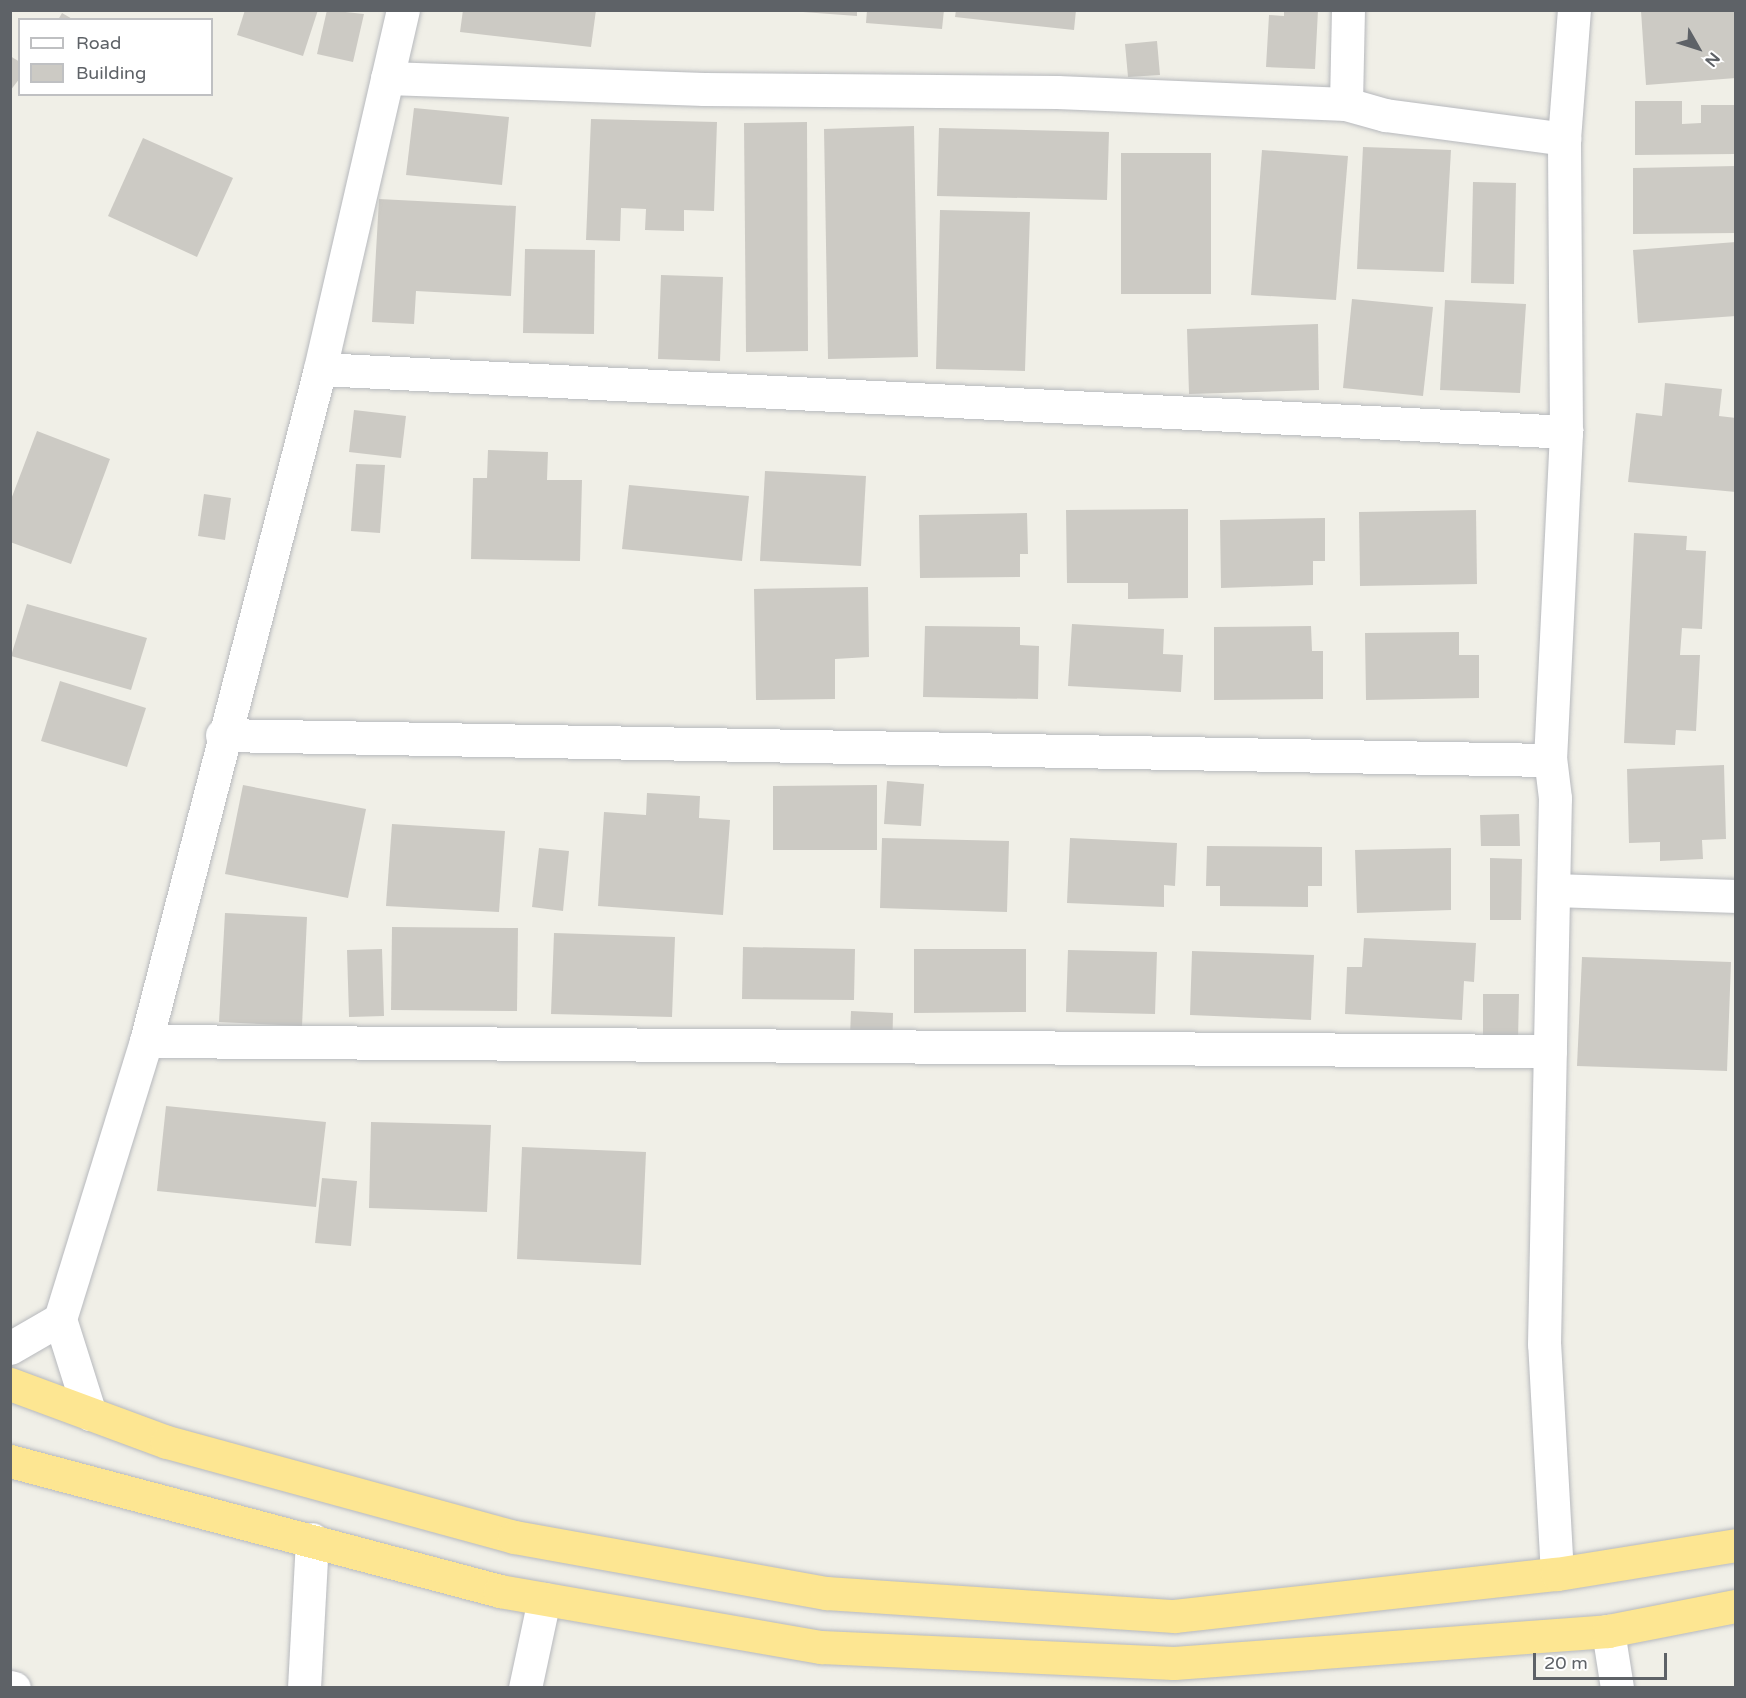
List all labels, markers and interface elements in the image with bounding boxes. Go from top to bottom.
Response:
legend [18,18,213,96]
north arrow [1668,18,1728,78]
text: Road [76,32,121,54]
text: N [1700,48,1724,71]
text: Building [76,62,146,84]
scale bar [1536,1641,1670,1679]
text: 20 m [1544,1652,1588,1674]

